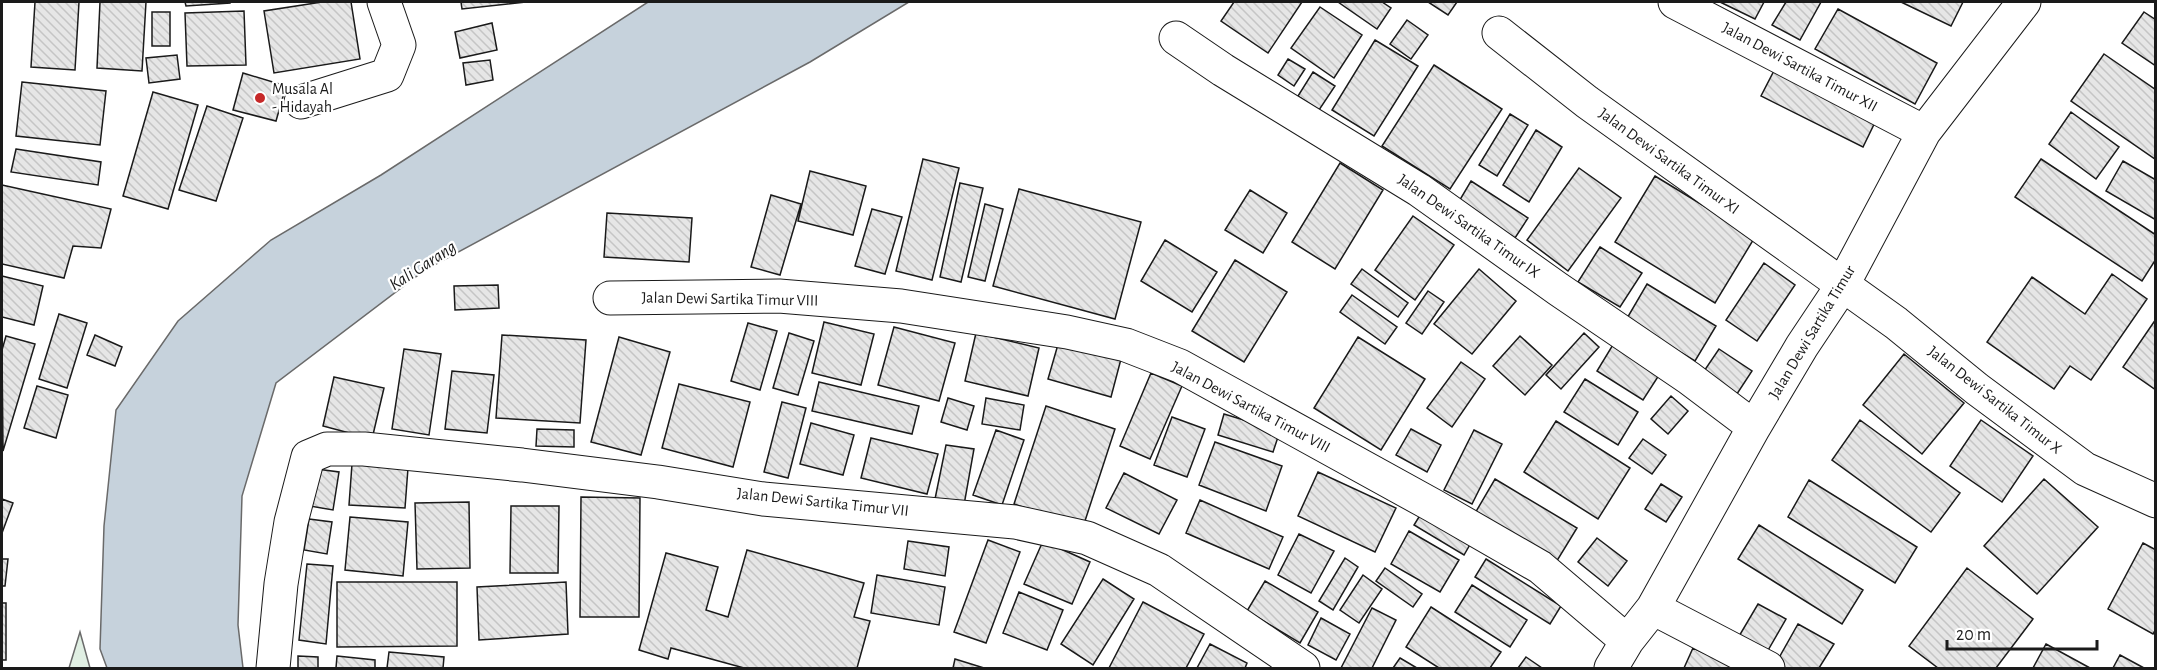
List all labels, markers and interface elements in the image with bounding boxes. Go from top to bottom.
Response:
street label: Jalan Dewi Sartika Timur XII [1720,19,1880,115]
place label: Musala Al - Hidayah [272,81,333,116]
marker: Musala Al - Hidayah [253,91,267,105]
street label: Jalan Dewi Sartika Timur XI [1596,105,1742,217]
street label: Jalan Dewi Sartika Timur IX [1395,171,1543,281]
water label: Kali Garang [386,238,460,294]
street label: Jalan Dewi Sartika Timur [1766,262,1859,401]
street label: Jalan Dewi Sartika Timur VIII [641,289,819,309]
street label: Jalan Dewi Sartika Timur X [1925,343,2065,457]
street label: Jalan Dewi Sartika Timur VIII [1169,358,1333,456]
street label: Jalan Dewi Sartika Timur VII [736,485,910,519]
scale bar [1947,613,2097,651]
text: 20 m [1956,626,1991,644]

